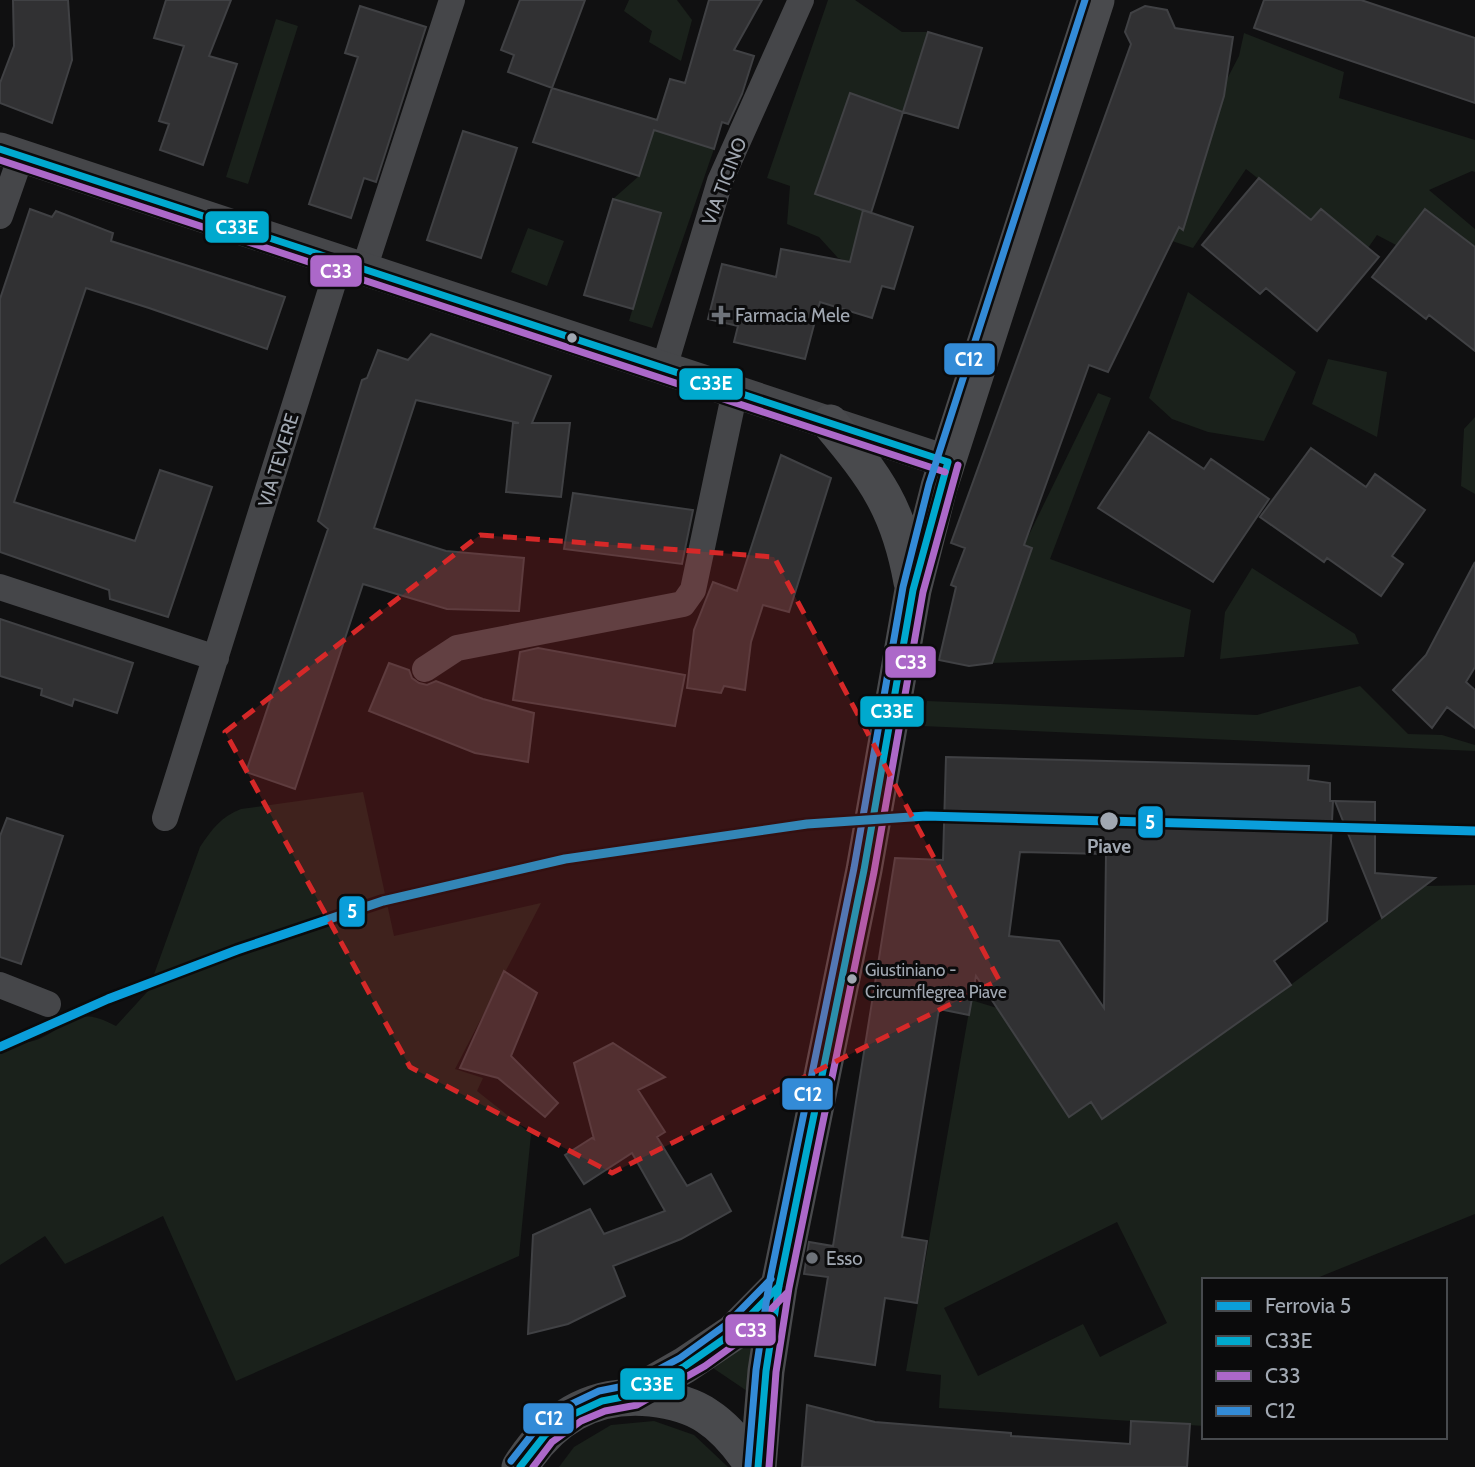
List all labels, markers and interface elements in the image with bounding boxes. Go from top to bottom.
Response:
street label: VIA TICINO [697,134,752,228]
line badge: C33E [204,210,270,244]
text: C33E [216,216,259,239]
line badge: C33 [309,254,363,288]
text: C33 [320,260,352,283]
place label: Farmacia Mele [735,304,850,327]
marker: Farmacia Mele [713,307,729,323]
unlabelled marker [565,331,579,345]
line badge: C12 [943,342,996,376]
text: C12 [955,348,983,371]
line badge: C33E [678,367,744,401]
text: C33E [690,372,733,395]
street label: VIA TEVERE [253,410,304,510]
line badge: C33 [884,645,937,679]
text: C33 [895,651,927,674]
line badge: C33E [859,695,925,728]
text: C33E [871,700,914,723]
line badge: 5 [1137,805,1164,839]
marker: Piave [1098,810,1120,832]
text: 5 [1145,811,1155,834]
place label: Piave [1087,835,1131,858]
line badge: 5 [338,895,366,928]
text: 5 [347,900,357,923]
place label: Giustiniano - Circumflegrea Piave [865,960,1007,1002]
marker: Giustiniano - Circumflegrea Piave [845,972,859,986]
line badge: C12 [781,1077,834,1111]
text: C12 [794,1083,822,1106]
place label: Esso [826,1247,863,1270]
marker: Esso [804,1250,820,1266]
legend [1202,1278,1447,1439]
text: Ferrovia 5 [1265,1293,1351,1318]
line badge: C33 [724,1313,777,1347]
text: C33 [735,1319,767,1342]
text: C33E [1265,1328,1312,1353]
text: C33 [1265,1363,1301,1388]
line badge: C33E [619,1367,686,1401]
text: C33E [631,1373,674,1396]
text: C12 [1265,1398,1296,1423]
line badge: C12 [522,1402,575,1435]
text: C12 [535,1407,563,1430]

